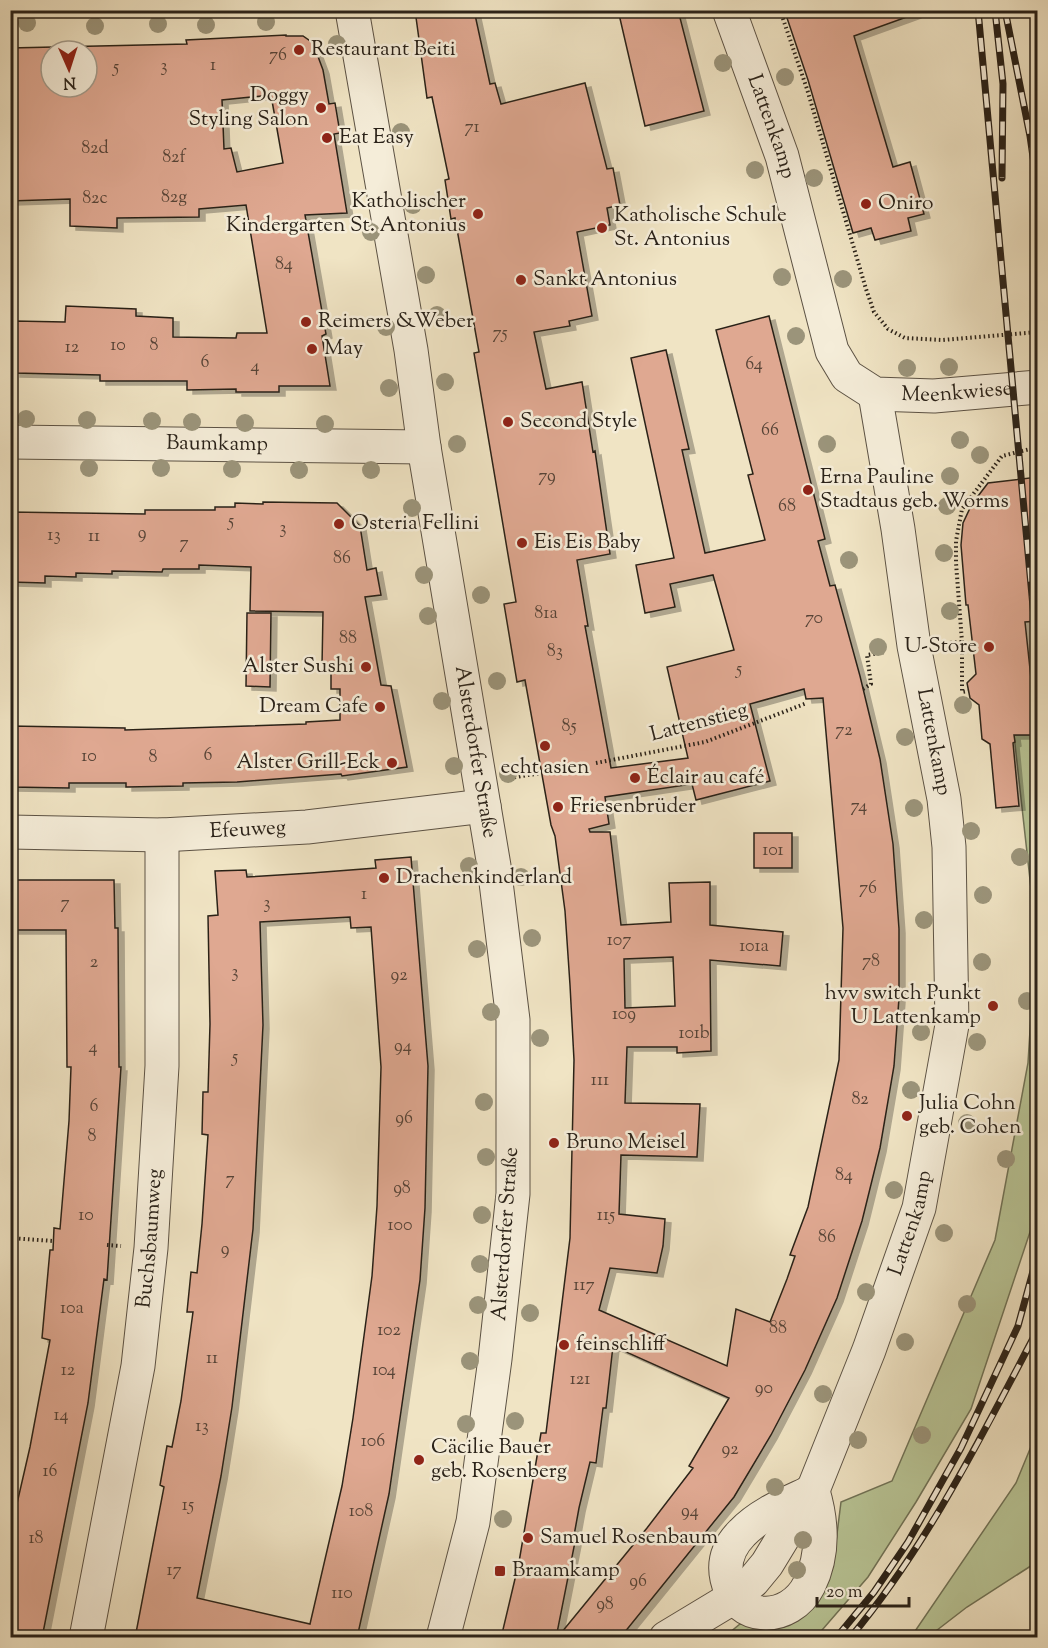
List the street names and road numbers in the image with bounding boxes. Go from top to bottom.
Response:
street label: Lattenkamp [739,70,802,182]
street label: Meenkwiese [901,374,1014,411]
street label: Baumkamp [166,429,268,460]
street label: Alsterdorfer Straße [446,663,504,840]
street label: Lattenkamp [908,686,958,798]
street label: Lattenstieg [647,696,751,750]
street label: Efeuweg [209,813,287,847]
street label: Alsterdorfer Straße [485,1146,527,1322]
street label: Buchsbaumweg [129,1168,171,1310]
street label: Lattenkamp [881,1168,940,1280]

